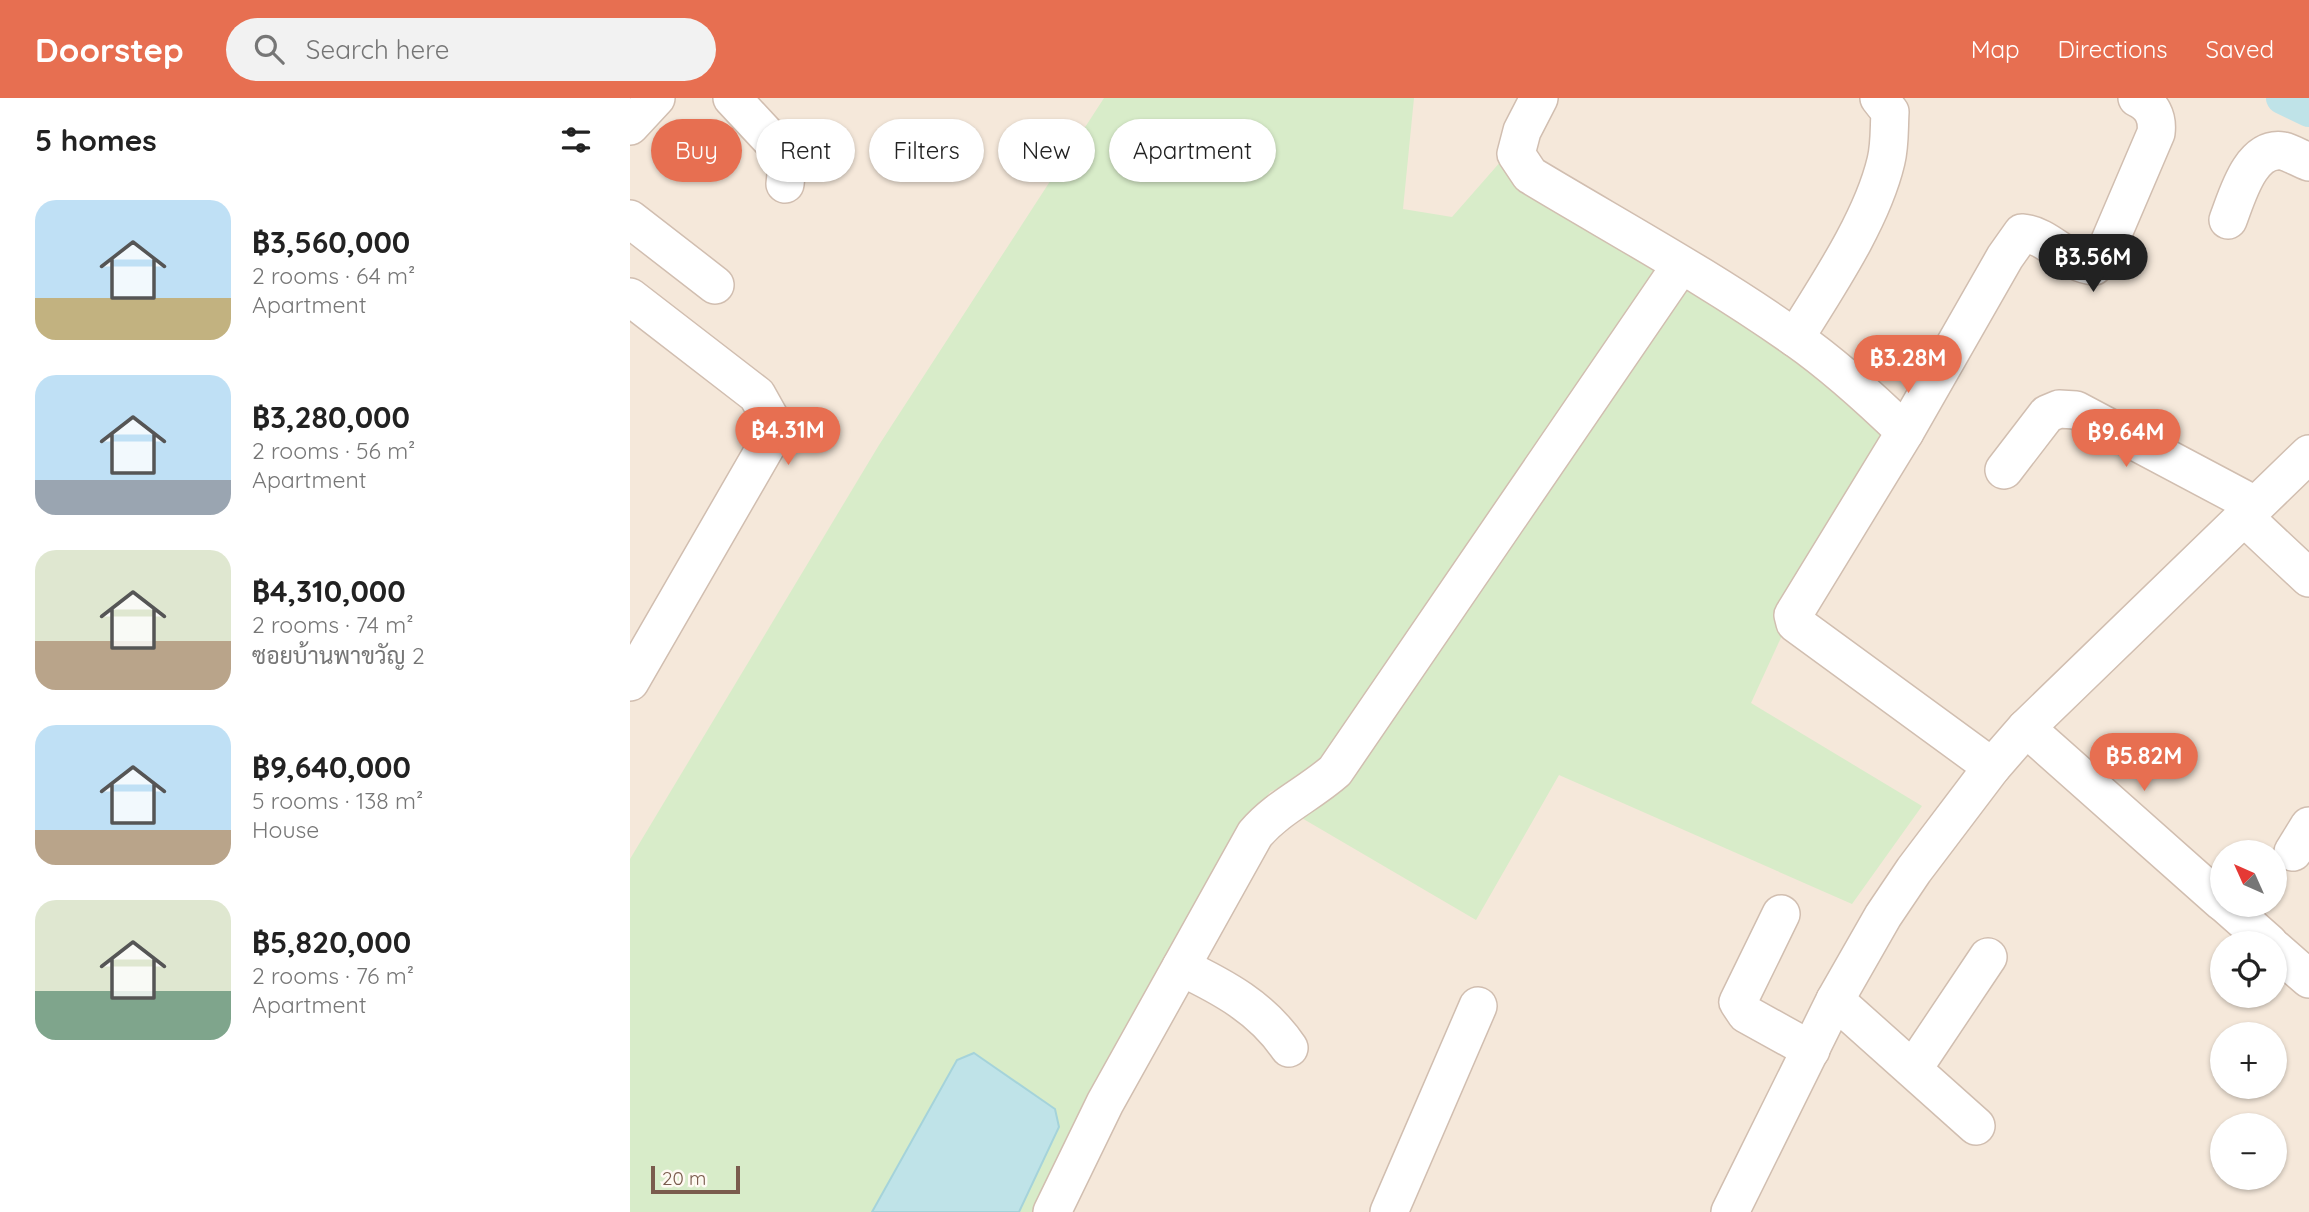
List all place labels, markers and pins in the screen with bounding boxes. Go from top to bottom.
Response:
pin: ฿3.56M [2036,234,2150,294]
pin: ฿3.28M [1851,336,1965,395]
pin: ฿4.31M [731,408,845,467]
pin: ฿9.64M [2069,410,2183,469]
pin: ฿5.82M [2087,734,2201,793]

